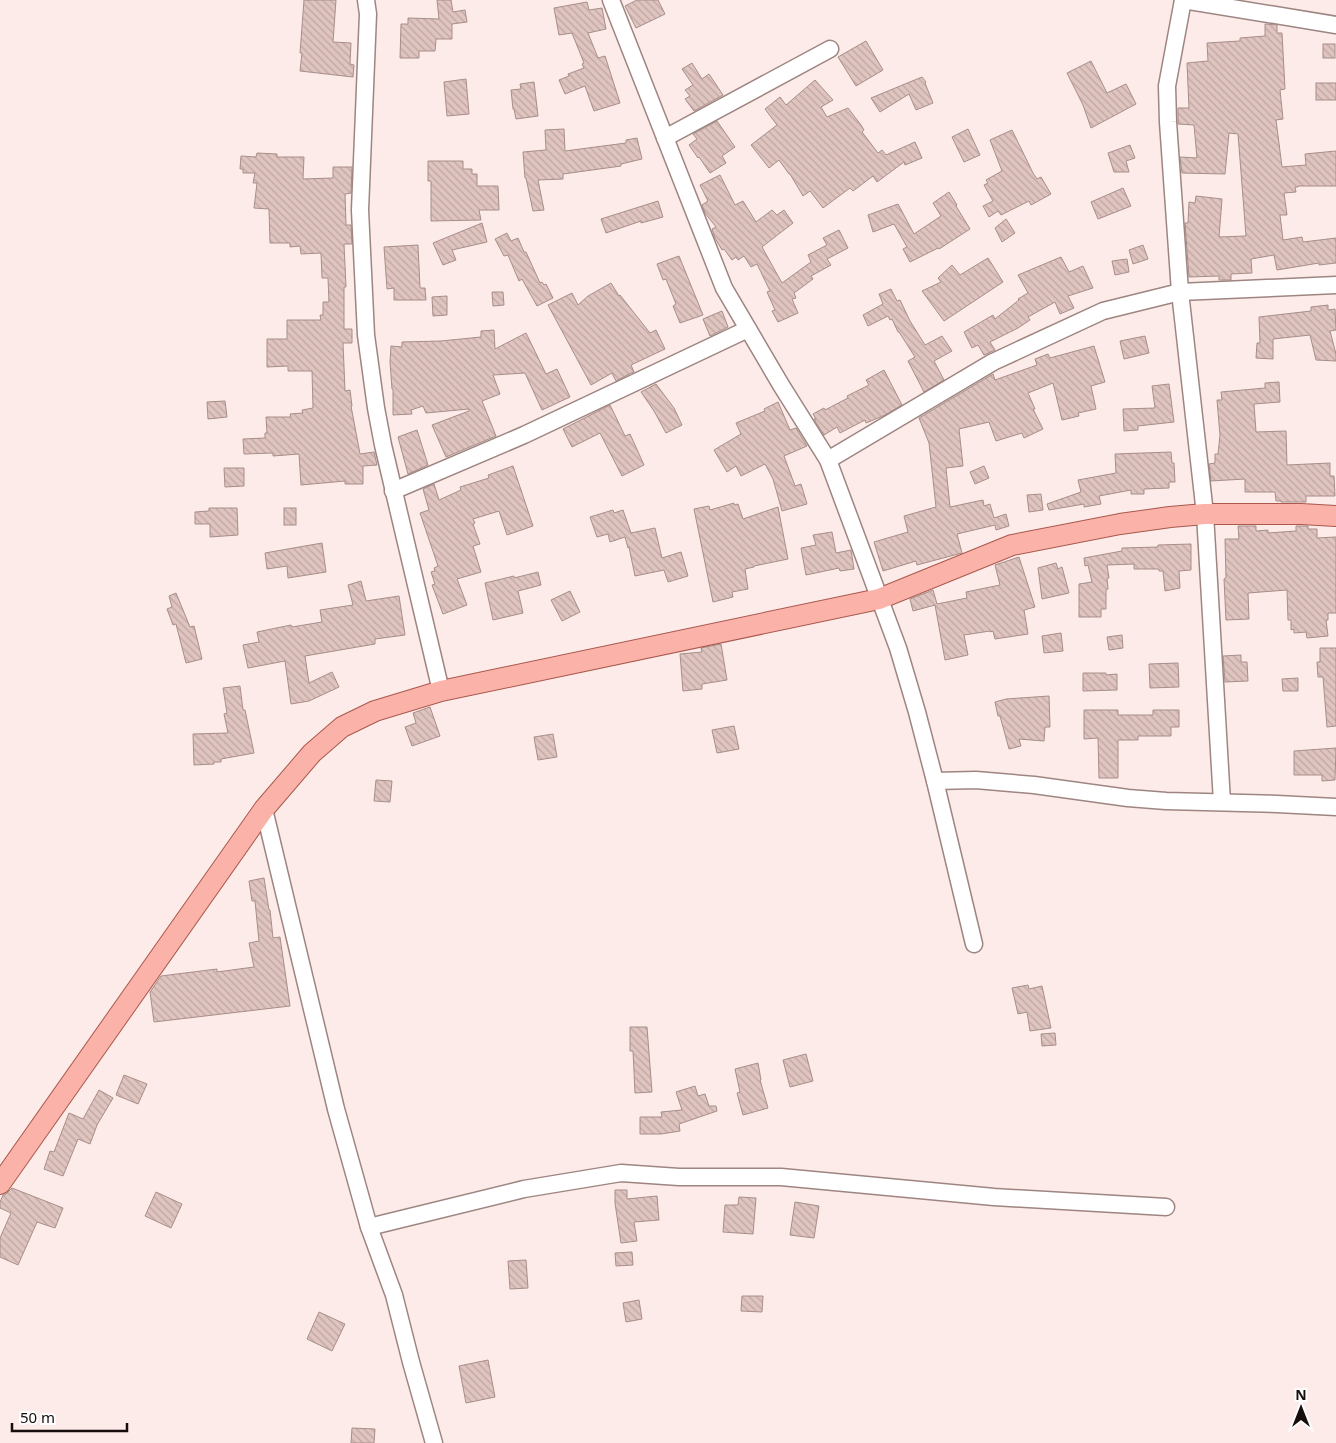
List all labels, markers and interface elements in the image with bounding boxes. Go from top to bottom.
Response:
north arrow [1276,1383,1326,1433]
text: N [1295,1385,1307,1404]
scale bar [12,1400,128,1432]
text: 50 m [20,1407,55,1427]

